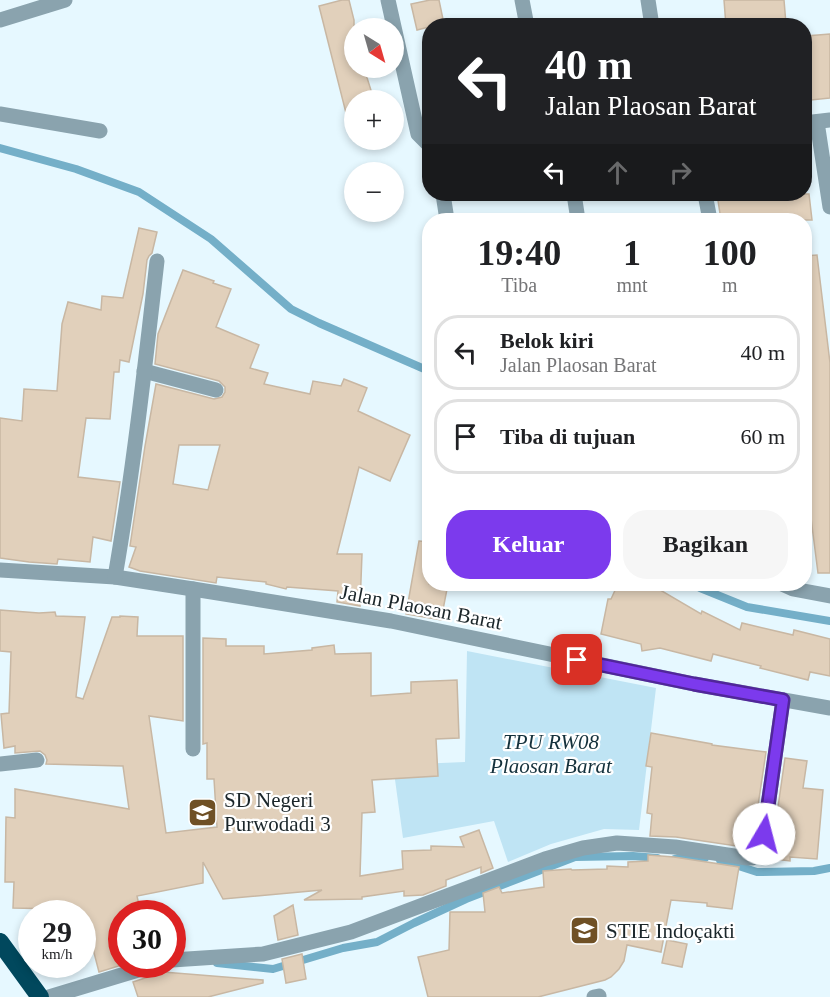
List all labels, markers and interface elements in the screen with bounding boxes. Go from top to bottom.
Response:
north arrow [344,18,404,78]
map controls [344,18,404,222]
icon: left [446,42,524,120]
text: 40 m [545,42,633,88]
button: + [344,90,404,150]
text: Jalan Plaosan Barat [545,91,756,121]
icon: left [538,156,571,189]
icon: ahead [601,156,634,189]
icon: right [664,156,697,189]
button: − [344,162,404,222]
text: 19:40 [477,233,561,273]
text: 1 [623,233,641,273]
text: 100 [703,233,757,273]
text: Tiba [501,274,537,296]
text: mnt [616,274,648,296]
text: m [722,274,738,296]
text: Belok kiri [500,328,594,353]
icon: left [449,336,482,369]
text: 40 m [740,340,785,365]
text: Jalan Plaosan Barat [500,354,657,376]
icon: arrive [449,420,482,453]
text: Tiba di tujuan [500,424,635,449]
text: 60 m [740,424,785,449]
button: Keluar [446,510,611,579]
button: Bagikan [623,510,788,579]
street label: Jalan Plaosan Barat [338,580,504,635]
pin [551,634,602,685]
icon: arrive [560,643,593,676]
park label: TPU RW08 Plaosan Barat [489,730,613,778]
place label: SD Negeri Purwodadi 3 [224,788,331,836]
school or university icon: SD Negeri Purwodadi 3 [187,796,219,828]
position arrow [732,802,796,866]
speed limit sign: 30 [108,900,186,978]
text: 29 [42,915,72,948]
school or university icon: STIE Indoçakti [569,915,601,947]
place label: STIE Indoçakti [606,919,735,943]
text: km/h [42,946,72,962]

